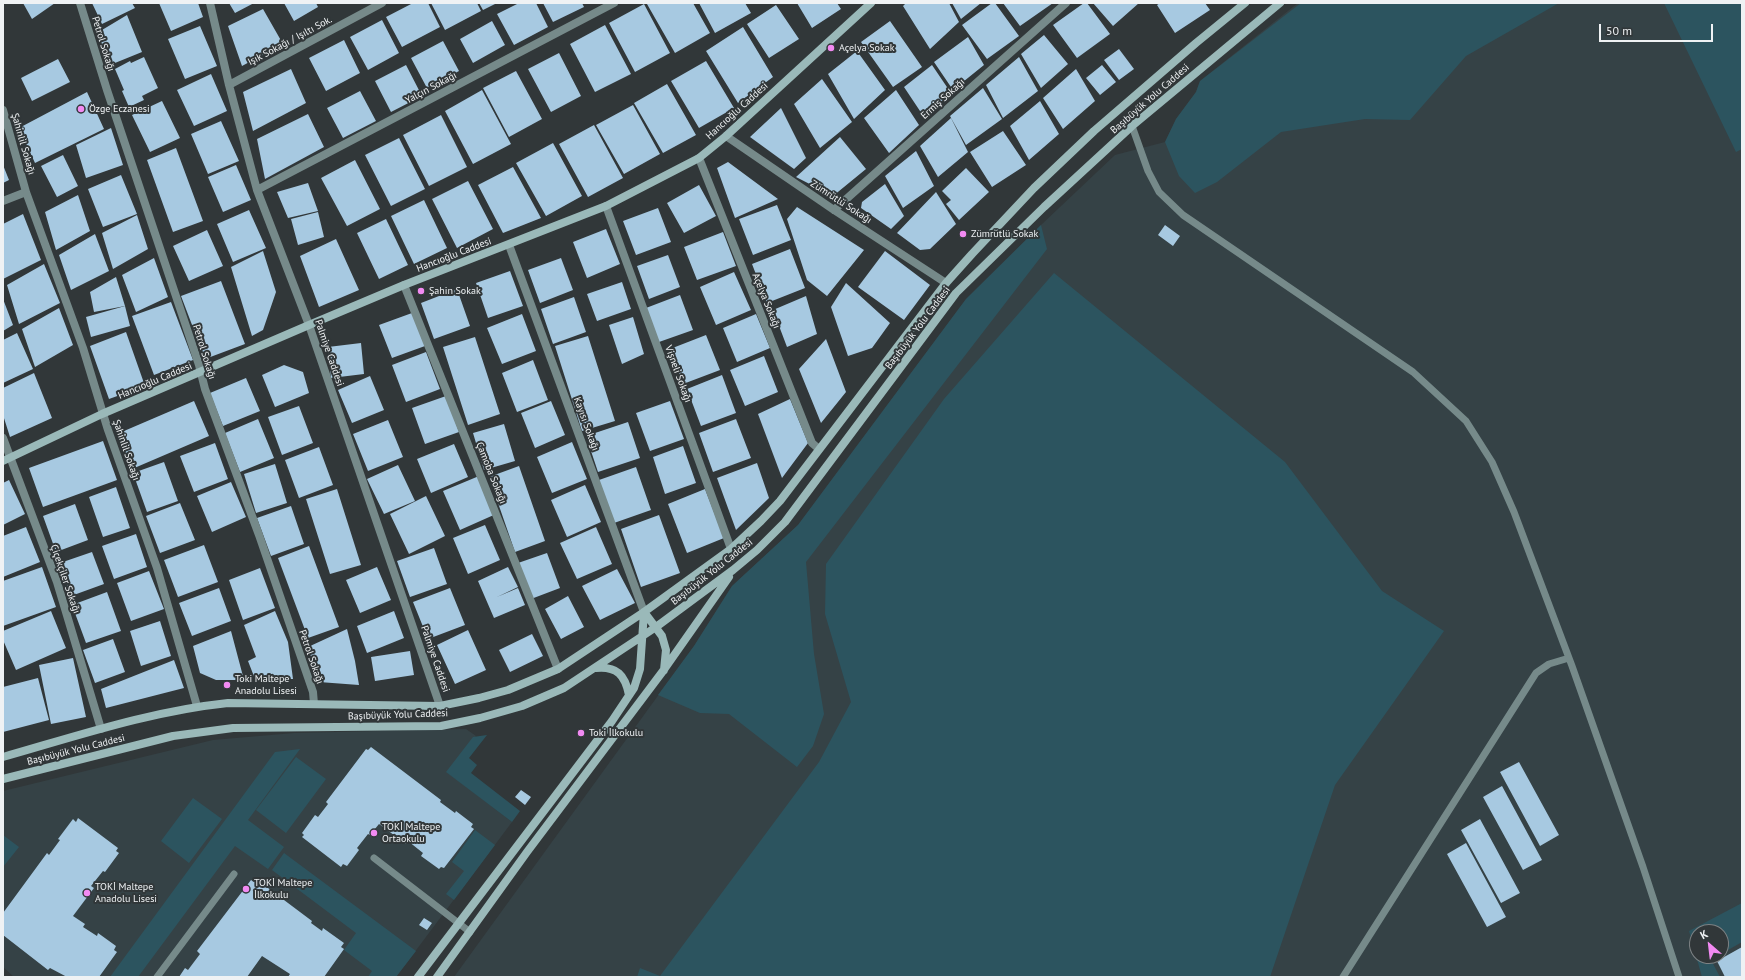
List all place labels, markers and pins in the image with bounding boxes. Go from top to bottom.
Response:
place label: Açelya Sokak [839,42,894,54]
marker: Açelya Sokak [826,43,836,53]
place label: Özge Eczanesi [89,103,150,115]
marker: Özge Eczanesi [76,104,86,114]
place label: Zümrütlü Sokak [971,228,1038,240]
marker: Zümrütlü Sokak [958,229,968,239]
place label: Şahin Sokak [429,285,481,297]
marker: Şahin Sokak [416,286,426,296]
place label: Toki Maltepe Anadolu Lisesi [235,673,297,696]
marker: Toki Maltepe Anadolu Lisesi [222,680,232,690]
place label: Toki İlkokulu [589,727,643,739]
marker: Toki İlkokulu [576,728,586,738]
place label: TOKİ Maltepe Ortaokulu [382,821,440,844]
marker: TOKİ Maltepe Ortaokulu [369,828,379,838]
place label: TOKİ Maltepe İlkokulu [254,877,312,900]
place label: TOKİ Maltepe Anadolu Lisesi [95,881,157,904]
marker: TOKİ Maltepe İlkokulu [241,884,251,894]
marker: TOKİ Maltepe Anadolu Lisesi [82,888,92,898]

